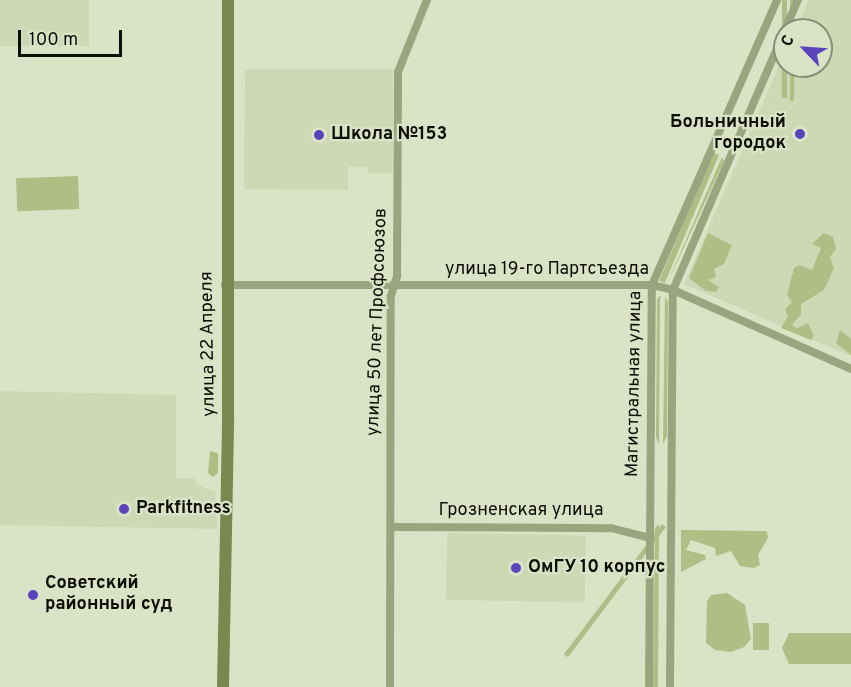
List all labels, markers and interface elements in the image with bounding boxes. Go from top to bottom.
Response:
scale bar [21,18,124,56]
north arrow [773,18,833,78]
text: 100 m [29,29,78,52]
text: С [777,32,800,50]
place label: Больничный городок [670,113,786,156]
place label: Школа №153 [331,124,447,146]
marker: Больничный городок [791,125,809,143]
marker: Школа №153 [312,128,326,142]
street label: улица 50 лет Профсоюзов [363,208,393,436]
street label: улица 19-го Партсъезда [445,259,649,281]
street label: улица 22 Апреля [197,271,221,417]
street label: Магистральная улица [623,291,647,477]
place label: Parkfitness [136,498,231,520]
street label: Грозненская улица [439,500,603,522]
marker: Parkfitness [117,502,131,516]
place label: ОмГУ 10 корпус [528,557,666,579]
marker: ОмГУ 10 корпус [509,561,523,575]
place label: Советский районный суд [45,574,172,616]
marker: Советский районный суд [26,588,40,602]

